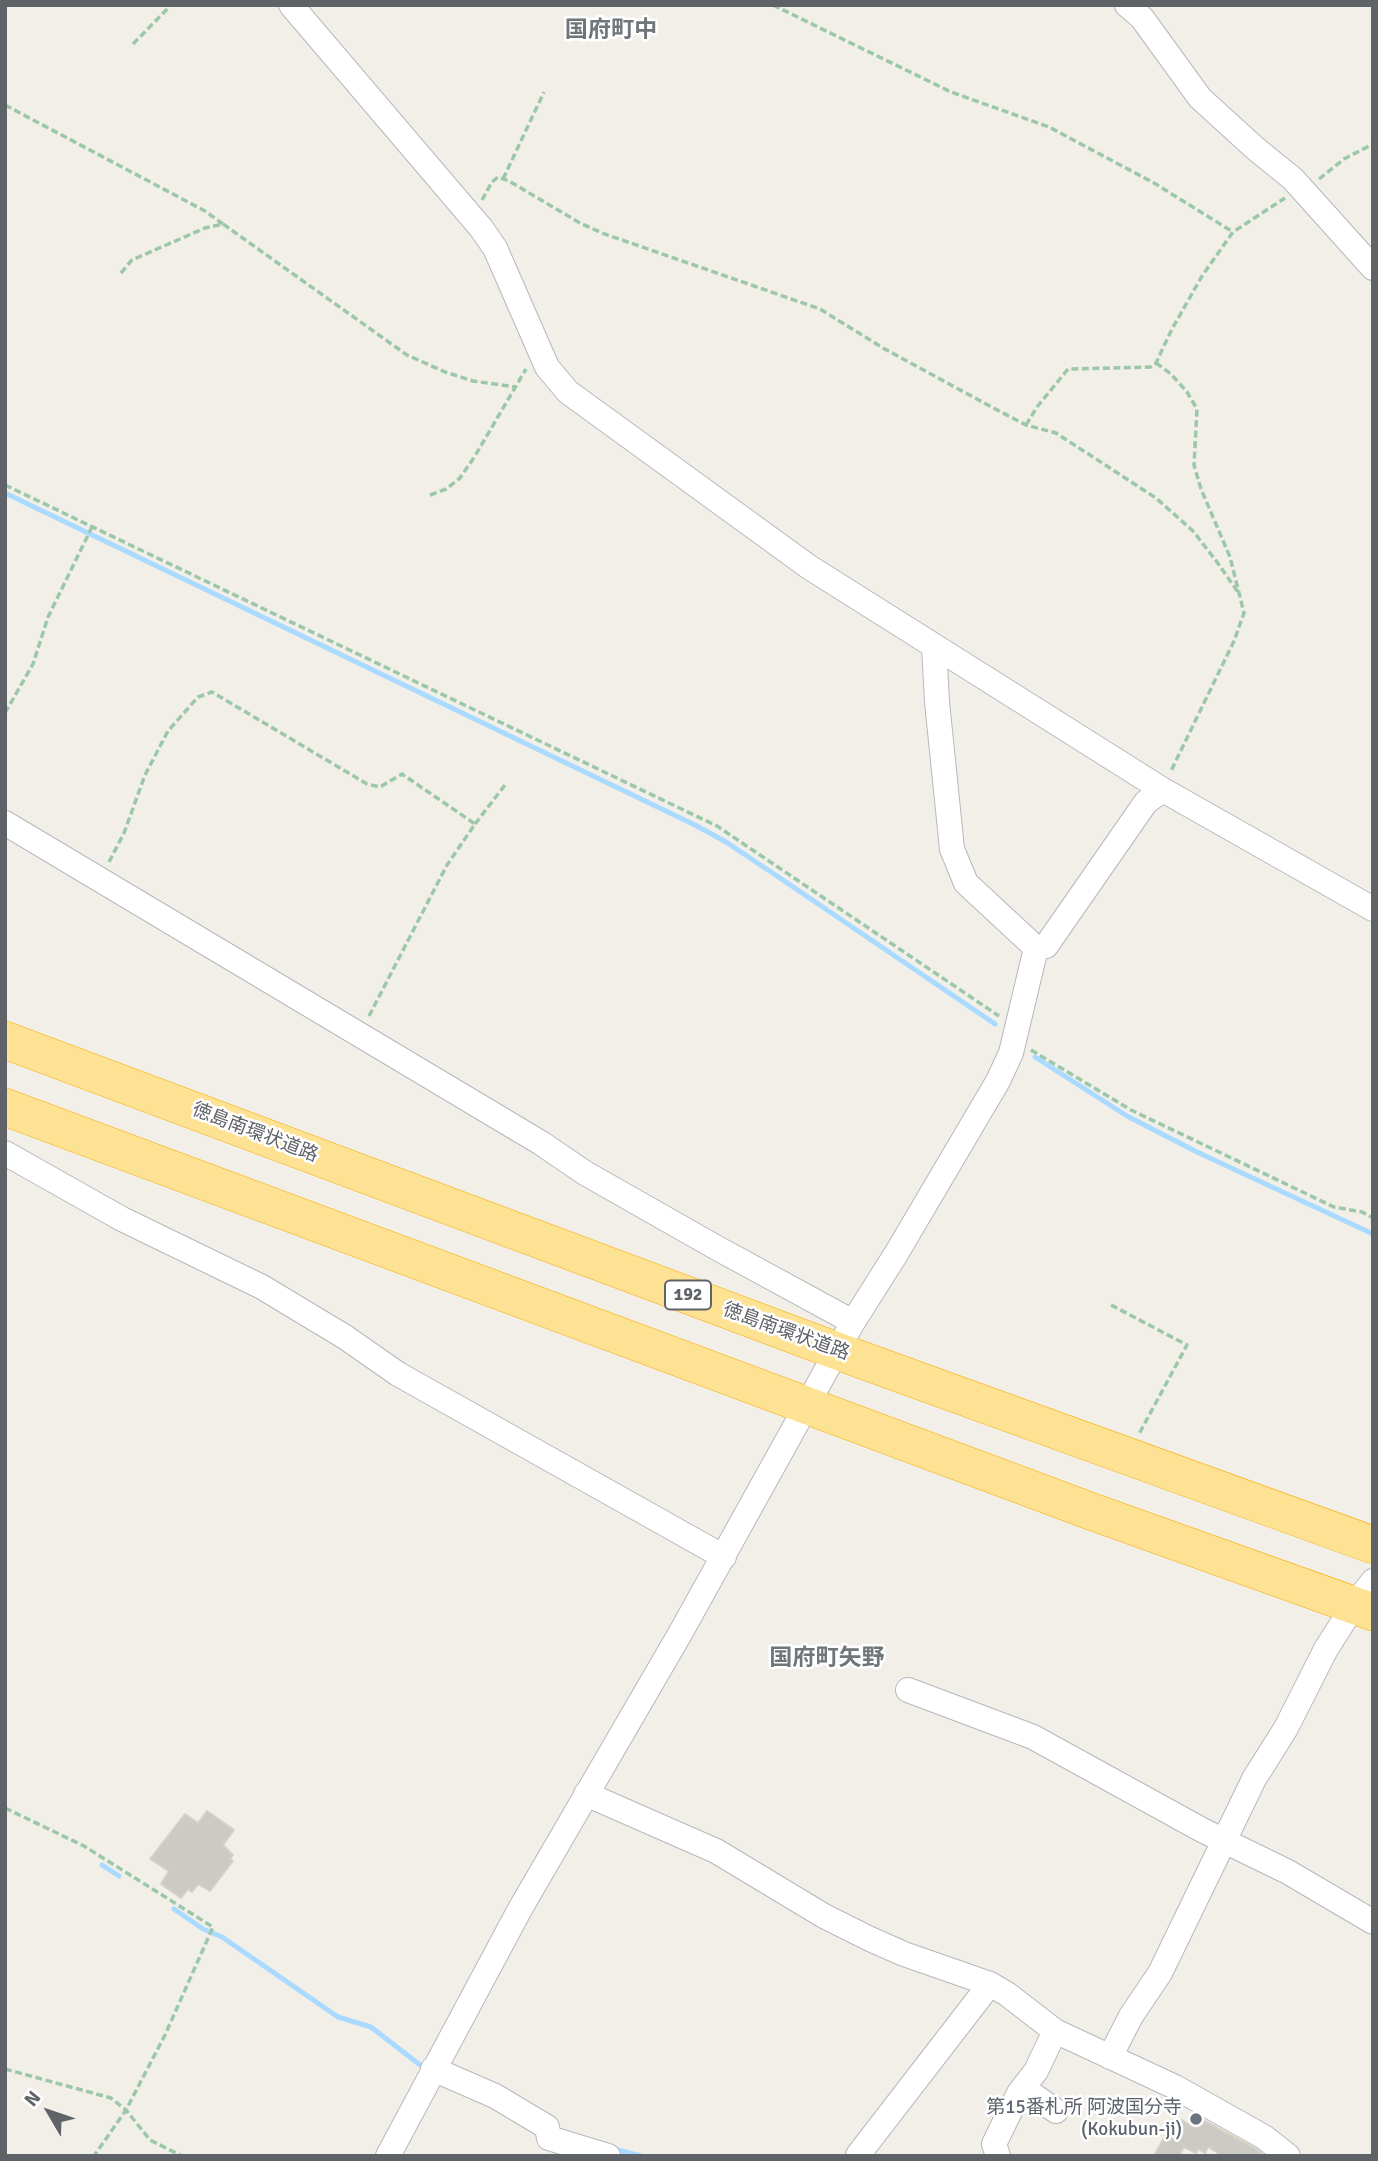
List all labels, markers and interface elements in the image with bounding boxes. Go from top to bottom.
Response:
district label: 国府町中 [565,17,657,45]
street label: 徳島南環状道路 [189,1099,321,1167]
road number: 192 [665,1280,711,1310]
street label: 徳島南環状道路 [720,1299,852,1365]
district label: 国府町矢野 [770,1645,884,1673]
north arrow [14,2077,84,2147]
text: N [19,2086,46,2111]
place label: 第15番札所 阿波国分寺 (Kokubun-ji) [986,2097,1182,2141]
marker: 第15番札所 阿波国分寺 (Kokubun-ji) [1188,2111,1204,2127]

